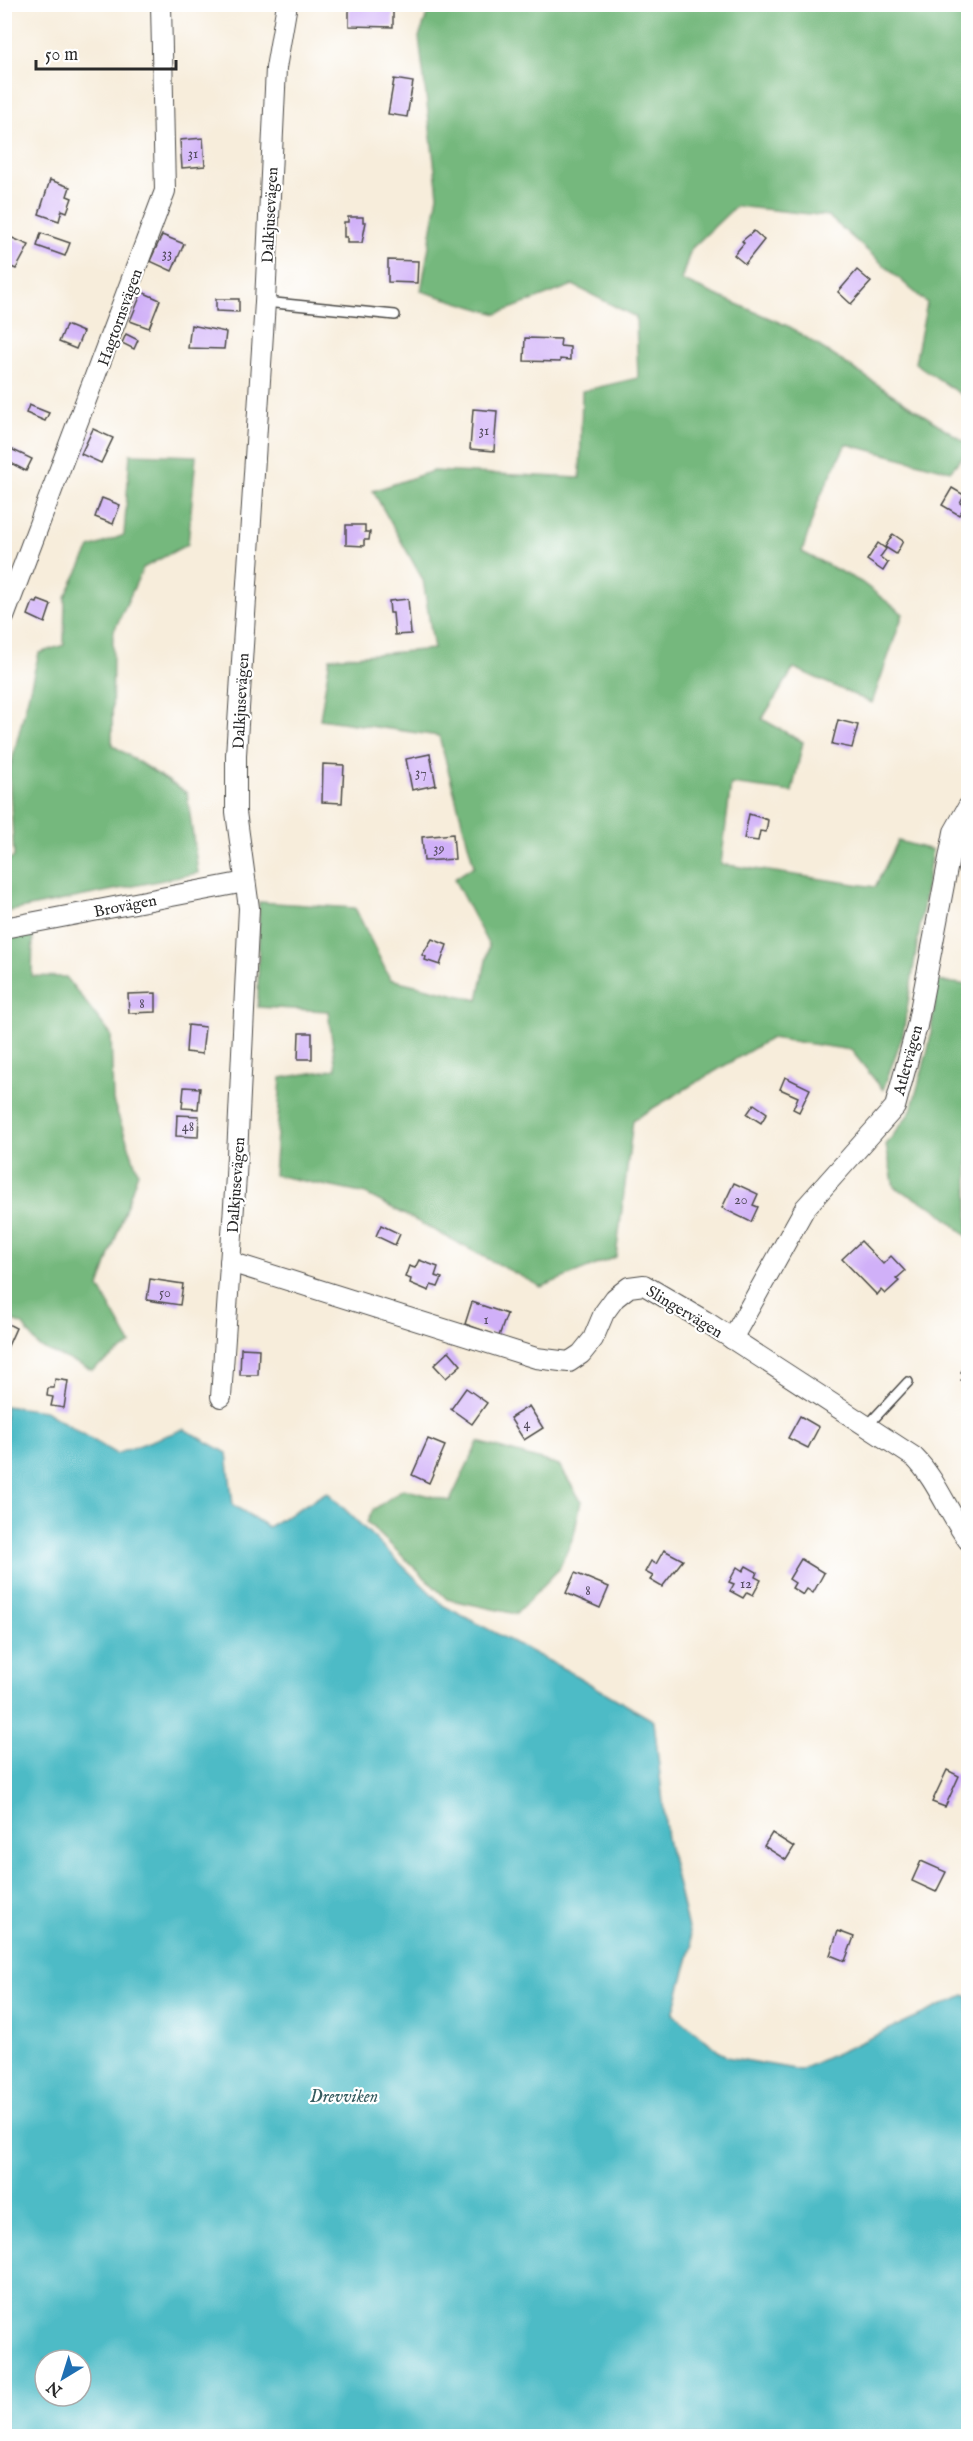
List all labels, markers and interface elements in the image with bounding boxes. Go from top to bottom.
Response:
scale bar [36,33,176,71]
text: 50 m [45,44,78,67]
house number: 31 [188,145,198,163]
street label: Dalkjusevägen [258,166,284,264]
house number: 33 [162,245,172,263]
street label: Hagtornsvägen [94,266,148,369]
house number: 31 [479,422,489,440]
street label: Dalkjusevägen [229,652,255,750]
house number: 37 [415,764,427,782]
house number: 39 [433,840,445,858]
street label: Brovägen [92,891,159,923]
house number: 8 [139,995,145,1013]
street label: Atletvägen [890,1023,928,1099]
house number: 48 [182,1118,194,1136]
street label: Dalkjusevägen [224,1136,250,1234]
house number: 20 [734,1191,748,1209]
street label: Slingervägen [642,1282,726,1344]
house number: 50 [159,1284,171,1302]
house number: 1 [483,1311,489,1329]
house number: 4 [524,1415,531,1433]
house number: 12 [740,1575,752,1593]
house number: 8 [585,1582,591,1600]
water label: Drevviken [310,2086,378,2109]
north arrow [33,2348,93,2408]
text: N [43,2376,67,2401]

